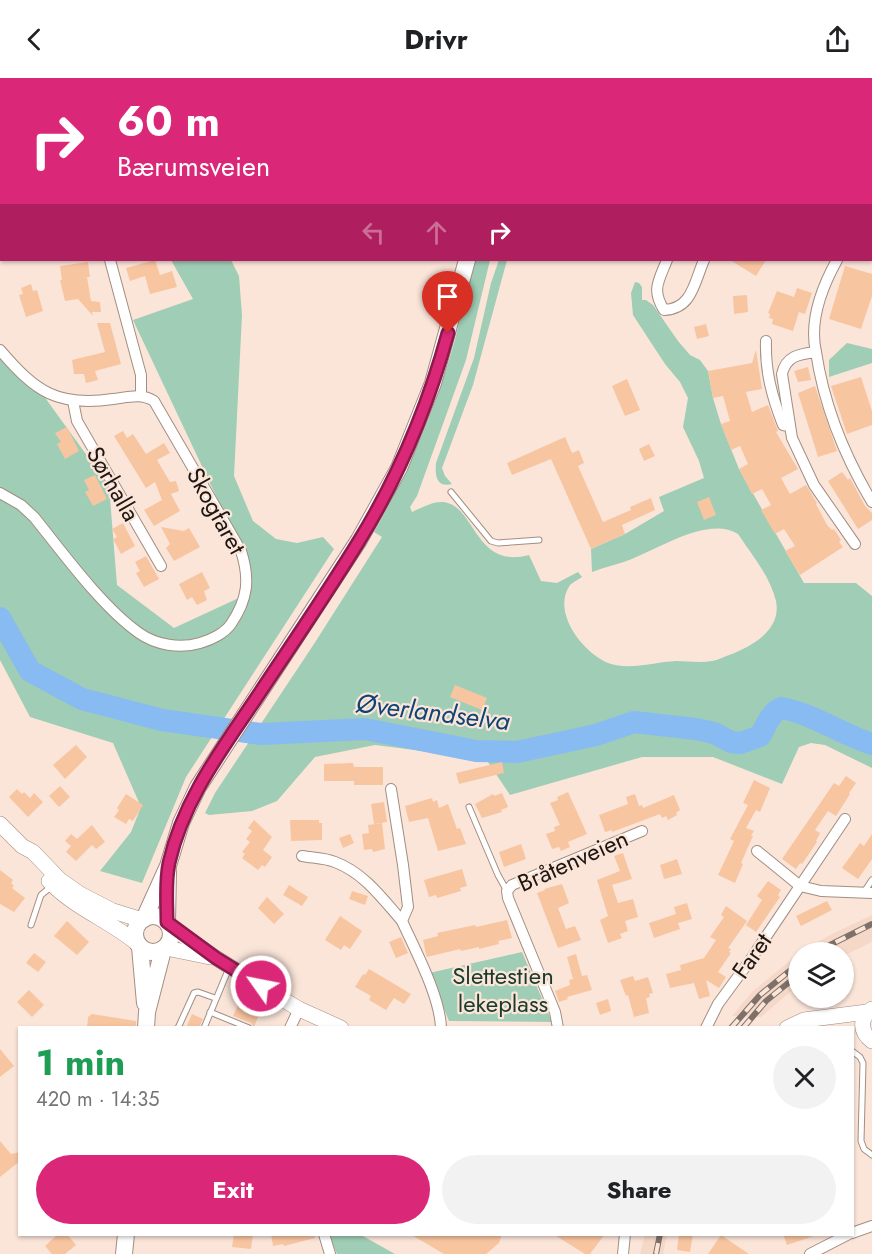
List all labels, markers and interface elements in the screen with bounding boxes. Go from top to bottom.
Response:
text: Drivr [404,20,468,59]
icon: back [18,23,51,56]
icon: share [821,23,854,56]
text: 60 m [117,91,220,152]
icon: right [18,102,96,180]
text: Bærumsveien [117,147,270,186]
icon: left [357,216,390,249]
icon: ahead [420,216,453,249]
icon: right [483,216,516,249]
pin [422,271,473,333]
icon: arrive [431,280,464,313]
street label: Sørhalla [78,440,149,528]
street label: Skogfaret [178,461,255,561]
water label: Øverlandselva [354,684,513,740]
street label: Bråtenveien [512,821,634,900]
street label: Faret [723,925,780,986]
map controls [788,942,854,1008]
button: layers [788,942,854,1008]
position arrow [229,954,293,1018]
park label: Slettestien lekeplass [452,958,554,1021]
text: 1 min [36,1036,125,1088]
button: close [773,1046,836,1109]
text: 420 m · 14:35 [36,1085,160,1114]
button: Exit [36,1155,430,1224]
button: Share [442,1155,836,1224]

